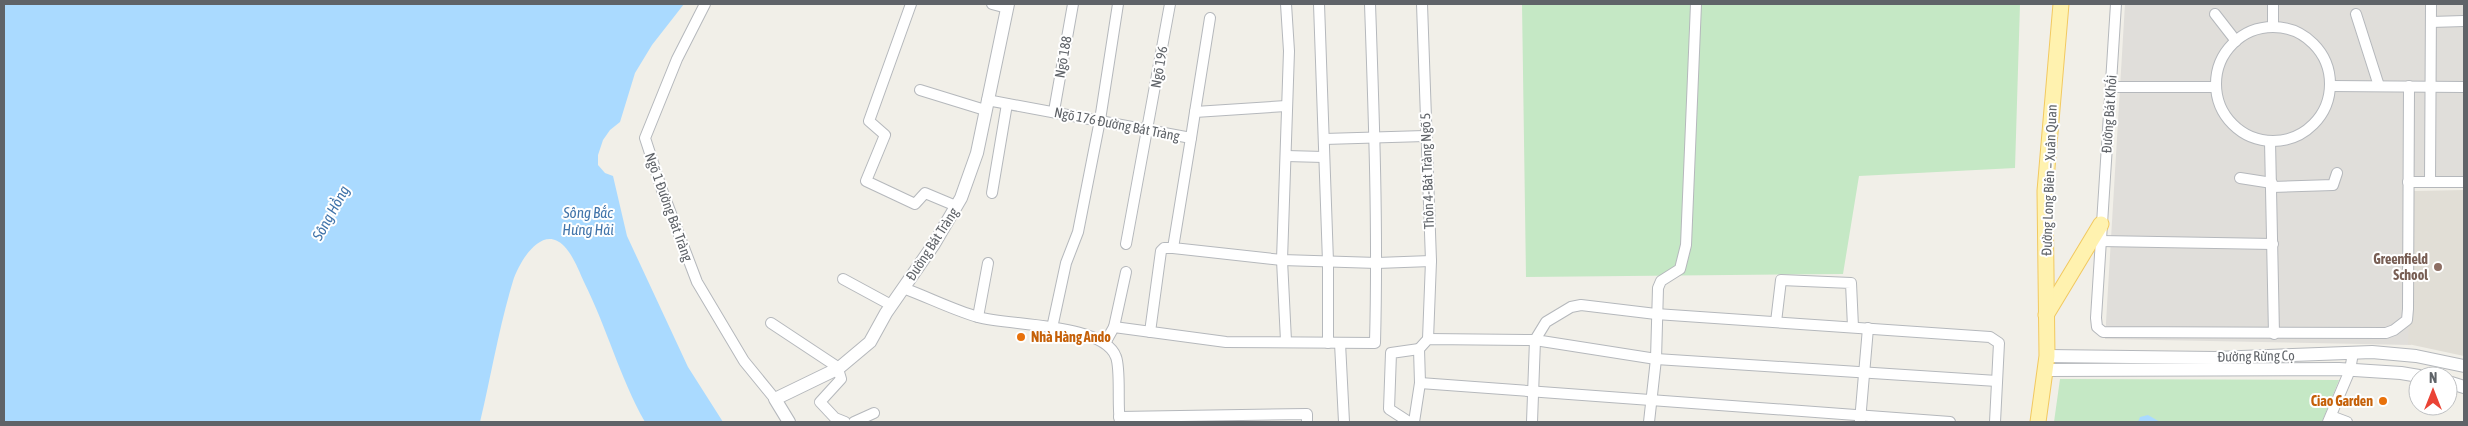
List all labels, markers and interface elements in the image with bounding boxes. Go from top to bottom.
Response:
street label: Ngõ 188 [1051,34,1075,79]
street label: Ngõ 196 [1147,44,1171,89]
street label: Đường Bát Khối [2097,74,2120,154]
street label: Ngõ 176 Đường Bát Tràng [1053,104,1181,144]
street label: Đường Long Biên – Xuân Quan [2038,104,2060,256]
street label: Thôn 4-Bát Tràng Ngõ 5 [1417,112,1437,230]
street label: Ngõ 1 Đường Bát Tràng [642,150,696,264]
water label: Sông Hồng [308,182,353,244]
water label: Sông Bắc Hưng Hải [562,204,614,238]
street label: Đường Bát Tràng [903,205,961,283]
place label: Greenfield School [2373,251,2428,283]
marker: Greenfield School [2432,261,2444,273]
place label: Nhà Hàng Ando [1031,329,1111,345]
marker: Nhà Hàng Ando [1015,331,1027,343]
street label: Đường Rừng Cọ [2217,347,2295,365]
north arrow [2408,366,2458,416]
text: N [2429,370,2437,386]
place label: Ciao Garden [2311,393,2373,409]
marker: Ciao Garden [2377,395,2389,407]

